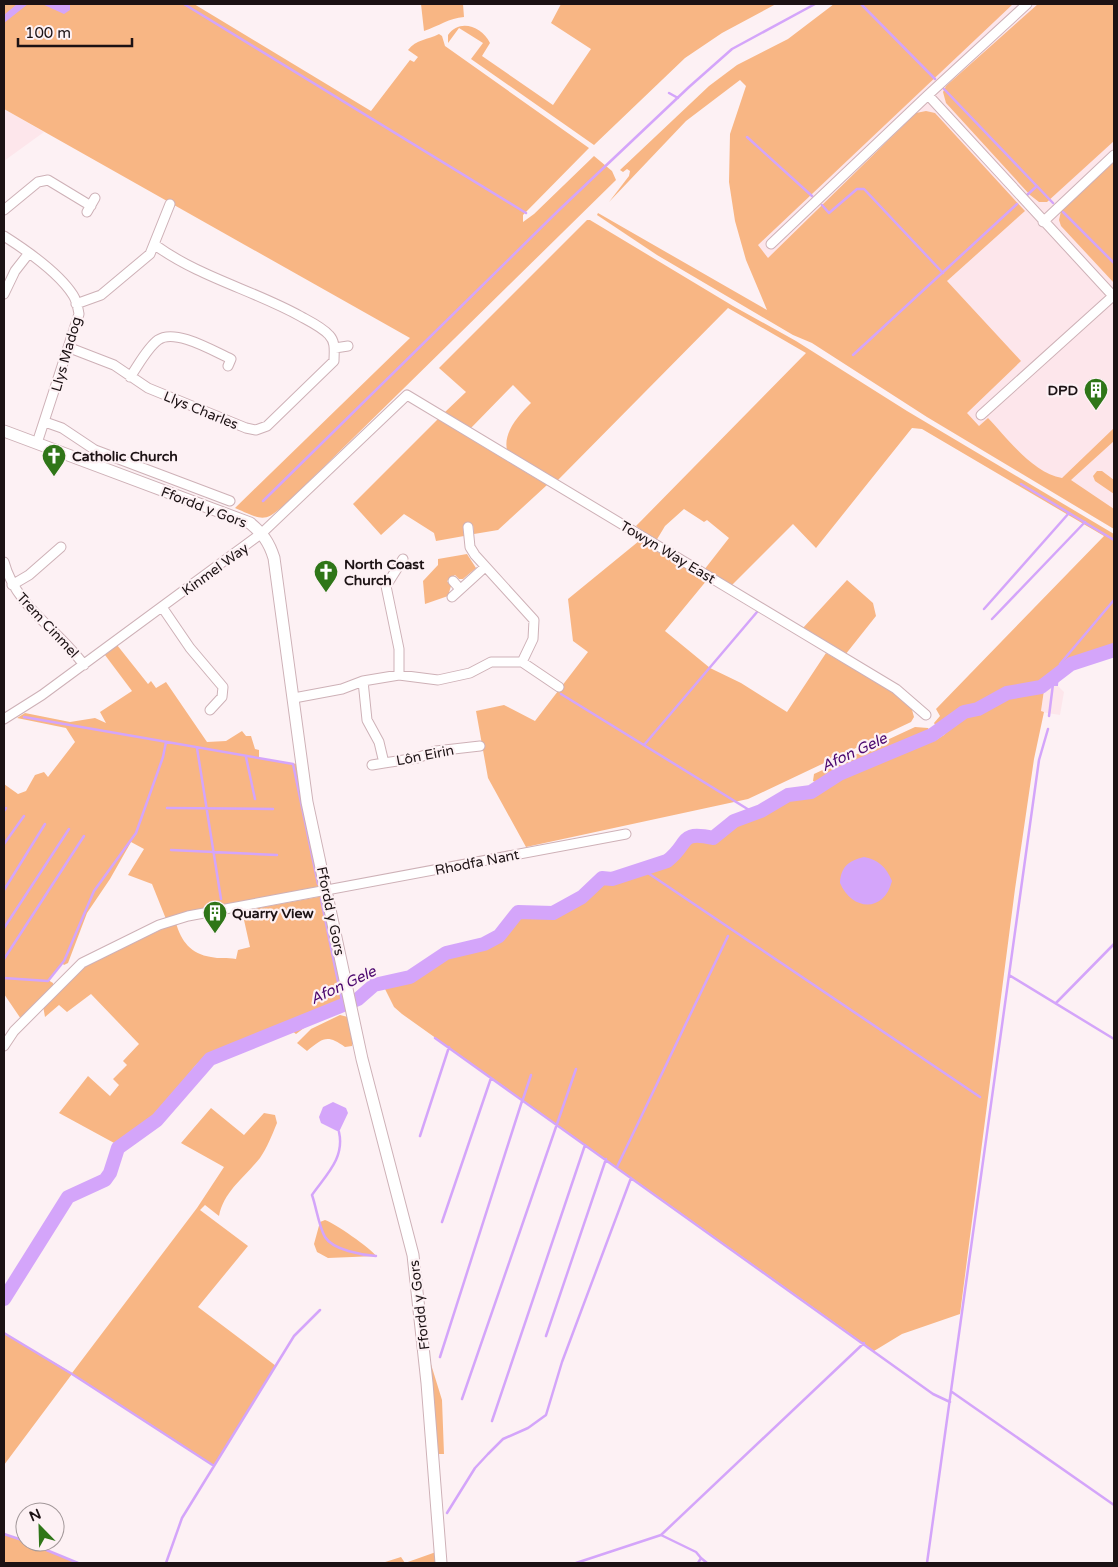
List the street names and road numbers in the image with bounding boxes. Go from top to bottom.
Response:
street label: Llys Madog [48,315,85,393]
street label: Llys Charles [161,388,241,433]
street label: Ffordd y Gors [159,483,249,532]
street label: Towyn Way East [617,517,719,588]
street label: Kinmel Way [179,539,252,599]
street label: Trem Cinmel [13,589,82,662]
street label: Lôn Eirin [395,742,455,769]
street label: Rhodfa Nant [434,846,521,879]
street label: Ffordd y Gors [313,865,348,957]
street label: Ffordd y Gors [406,1259,433,1351]

